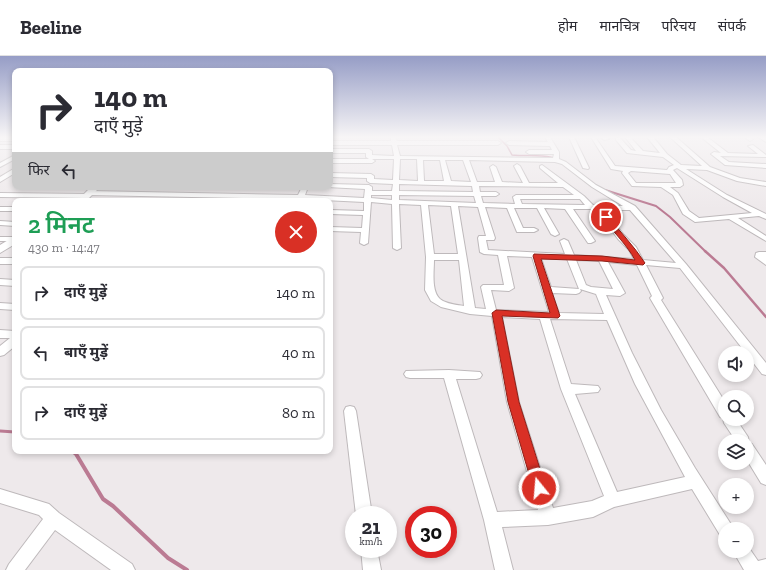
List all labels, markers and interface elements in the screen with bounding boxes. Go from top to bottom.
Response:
text: Beeline [20,16,82,39]
text: होम [558,18,577,35]
text: मानचित्र [599,18,640,35]
text: परिचय [662,18,696,35]
text: संपर्क [718,18,746,35]
text: 140 m [94,81,167,114]
icon: right [28,84,80,136]
text: दाएँ मुड़ें [94,115,143,137]
icon: left [58,160,80,182]
text: फिर [28,161,50,179]
pin [589,200,623,234]
icon: arrive [595,206,617,228]
text: 2 मिनट [28,210,94,239]
button: close [275,211,317,253]
text: 430 m · 14:47 [28,240,100,255]
icon: right [30,282,52,304]
text: दाएँ मुड़ें [64,283,107,301]
text: 140 m [276,284,315,302]
icon: left [30,342,52,364]
text: बाएँ मुड़ें [64,343,108,361]
text: 40 m [282,344,315,362]
map controls [718,346,754,558]
button: sound [718,346,754,382]
button: search [718,390,754,426]
icon: right [30,402,52,424]
text: दाएँ मुड़ें [64,403,107,421]
text: 80 m [282,404,315,422]
button: layers [718,434,754,470]
position arrow [518,467,560,509]
button: + [718,478,754,514]
speed limit sign: 30 [405,506,457,558]
text: 21 [362,515,380,539]
button: − [718,522,754,558]
text: km/h [360,536,382,548]

